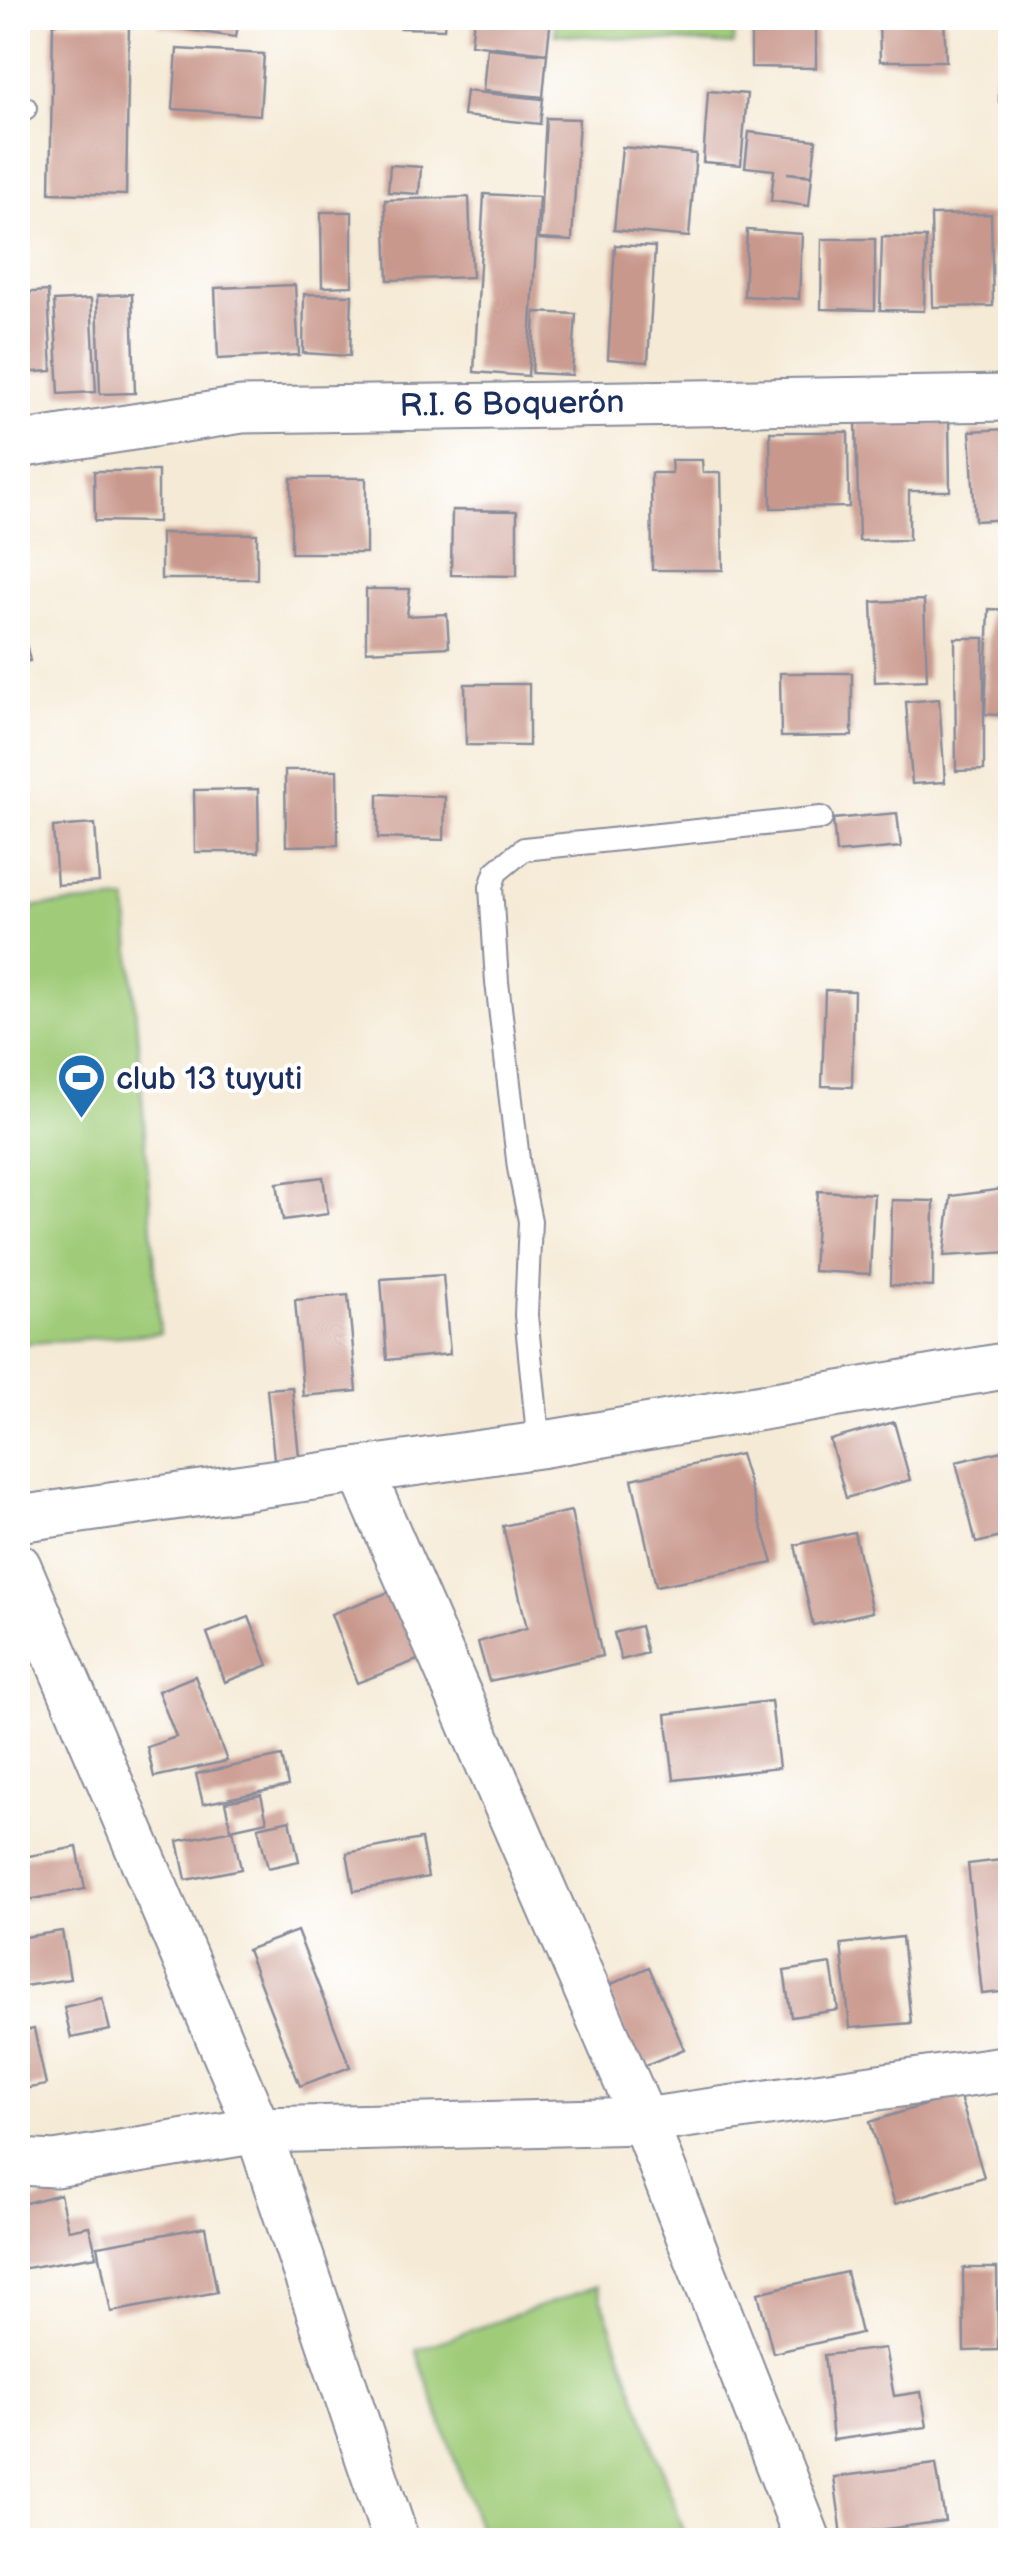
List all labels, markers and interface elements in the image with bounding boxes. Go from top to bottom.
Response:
street label: R.I. 6 Boquerón [399,383,625,426]
sports icon: club 13 tuyuti [55,1052,107,1120]
place label: club 13 tuyuti [116,1060,302,1099]

